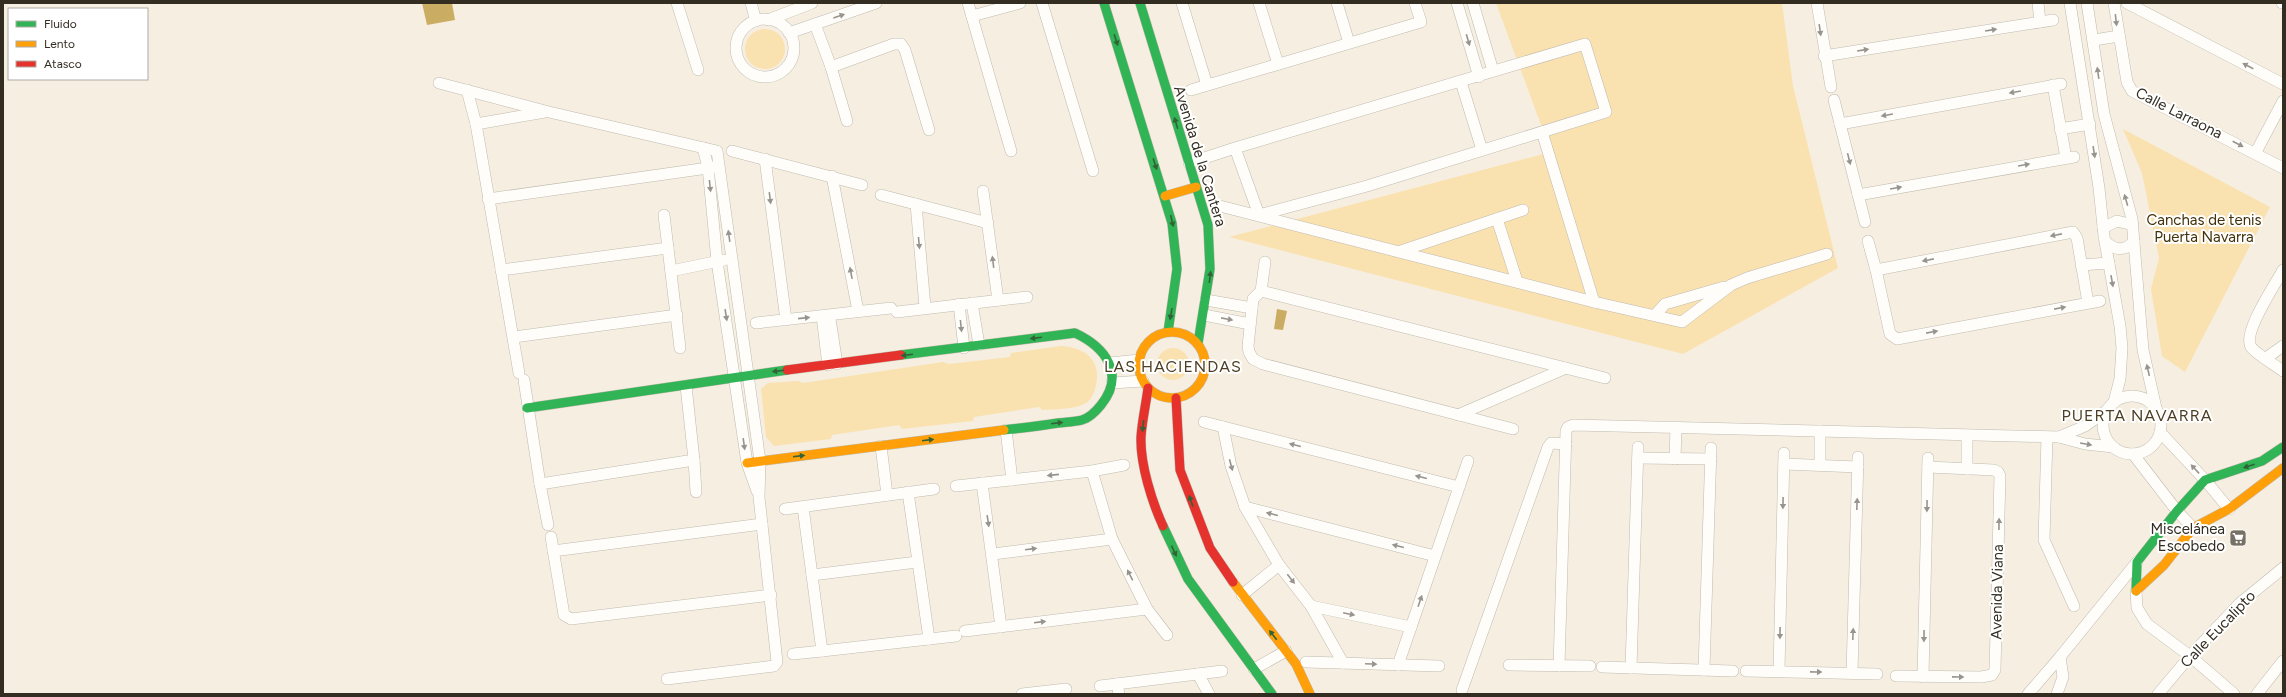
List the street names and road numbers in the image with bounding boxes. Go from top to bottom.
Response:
street label: Avenida de la Cantera [1170,83,1230,229]
street label: Calle Larraona [2133,83,2225,143]
street label: Avenida Viana [1987,544,2007,640]
street label: Calle Eucalipto [2177,587,2259,671]

